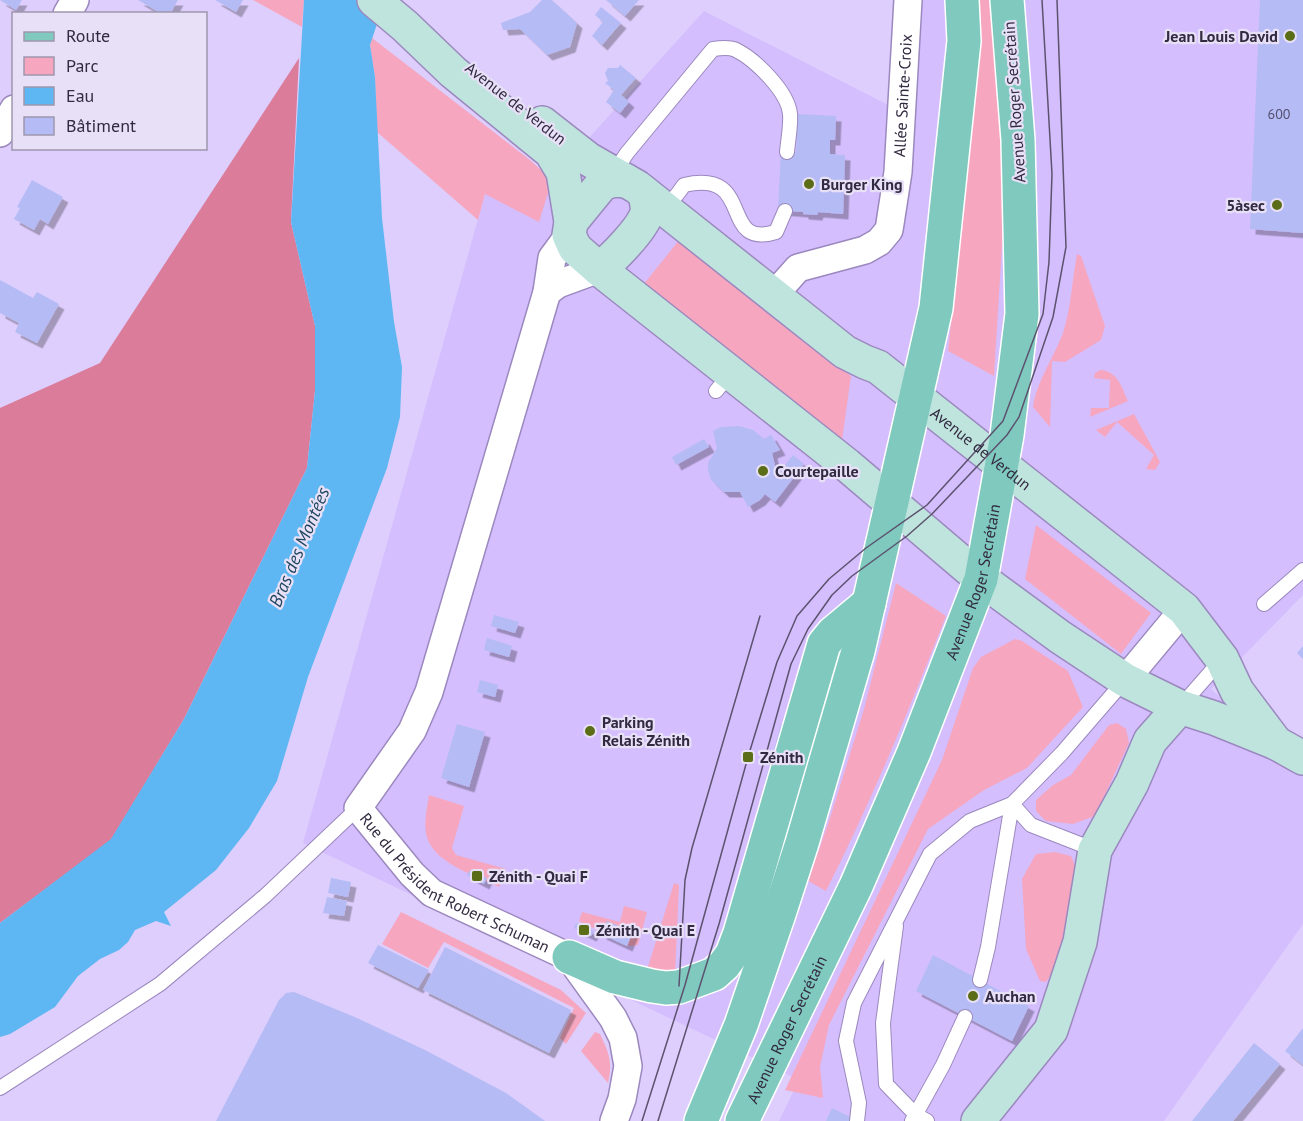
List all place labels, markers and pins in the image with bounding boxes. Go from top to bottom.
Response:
place label: Jean Louis David [1164,26,1278,46]
marker: Jean Louis David [1283,29,1297,43]
place label: Burger King [821,174,903,194]
marker: Burger King [802,177,816,191]
place label: 5àsec [1226,195,1265,215]
marker: 5àsec [1270,198,1284,212]
place label: Courtepaille [775,461,859,481]
marker: Courtepaille [756,464,770,478]
place label: Parking Relais Zénith [602,712,690,750]
marker: Parking Relais Zénith [583,724,597,738]
place label: Zénith [760,747,803,767]
marker: Zénith [741,750,755,764]
place label: Zénith - Quai F [489,866,588,886]
marker: Zénith - Quai F [470,869,484,883]
place label: Zénith - Quai E [596,920,695,940]
marker: Zénith - Quai E [577,923,591,937]
place label: Auchan [985,986,1036,1006]
marker: Auchan [966,989,980,1003]

